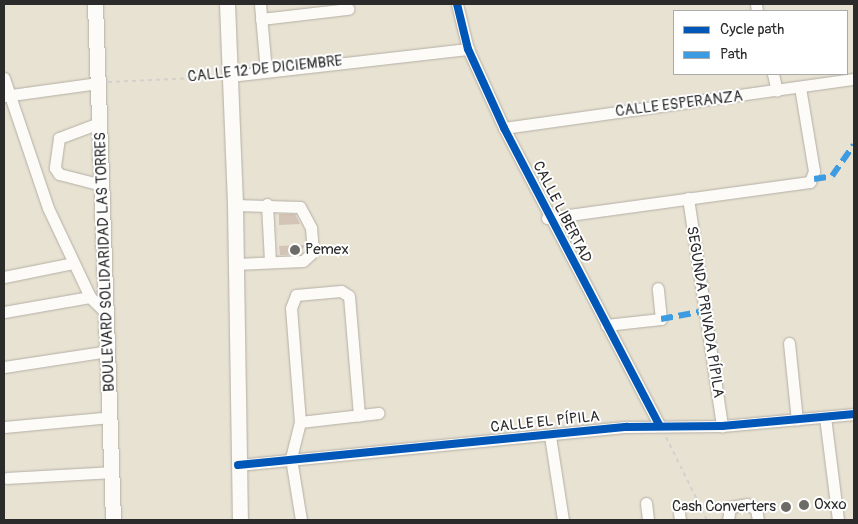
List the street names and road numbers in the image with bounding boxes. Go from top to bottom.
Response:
street label: CALLE 12 DE DICIEMBRE [187,52,343,86]
street label: CALLE ESPERANZA [614,87,744,121]
street label: BOULEVARD SOLIDARIDAD LAS TORRES [91,132,119,392]
street label: CALLE LIBERTAD [529,158,595,266]
street label: SEGUNDA PRIVADA PÍPILA [683,225,727,399]
street label: CALLE EL PÍPILA [490,407,600,437]

